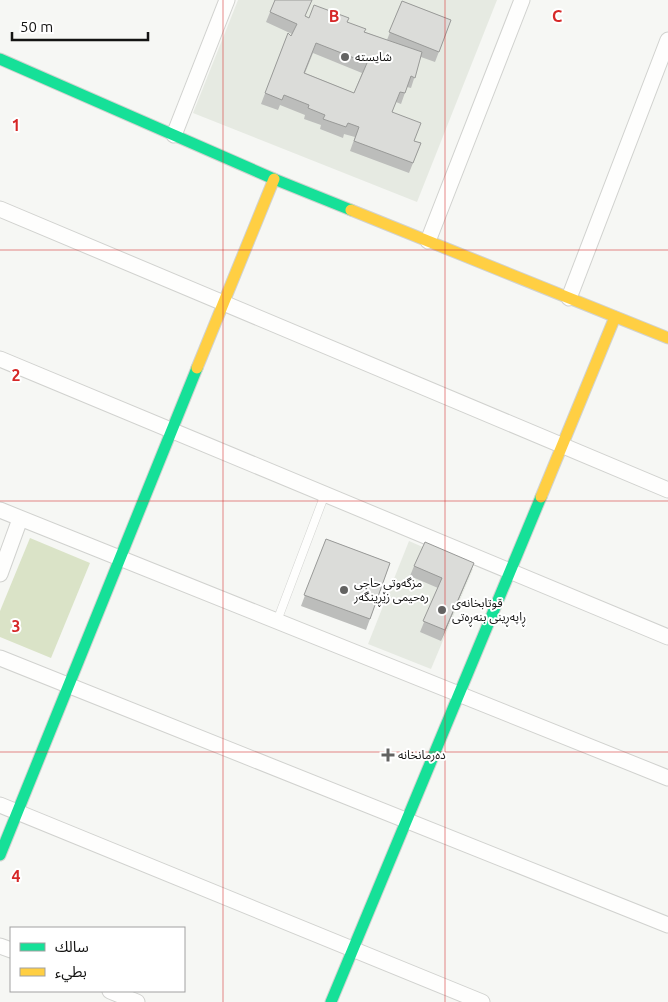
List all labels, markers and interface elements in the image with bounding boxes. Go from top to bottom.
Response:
text: B [329,7,339,25]
text: C [552,7,562,25]
scale bar [12,10,149,42]
text: 50 m [20,18,53,35]
place label: شایستە [355,50,392,64]
marker: شایستە [339,51,351,63]
text: 1 [11,116,21,134]
text: 2 [11,366,21,384]
place label: مزگەوتی حاجی رەحیمی زێڕینگەر [353,576,429,608]
marker: مزگەوتی حاجی رەحیمی زێڕینگەر [338,584,350,596]
place label: قوتابخانەی ڕاپەڕینی بنەڕەتی [452,596,526,628]
marker: قوتابخانەی ڕاپەڕینی بنەڕەتی [436,604,448,616]
text: 3 [11,617,21,635]
place label: دەرمانخانە [398,748,446,762]
marker: دەرمانخانە [382,749,394,761]
text: 4 [11,867,21,885]
legend [10,927,185,992]
text: سالك [55,938,89,955]
text: بطيء [55,963,87,983]

